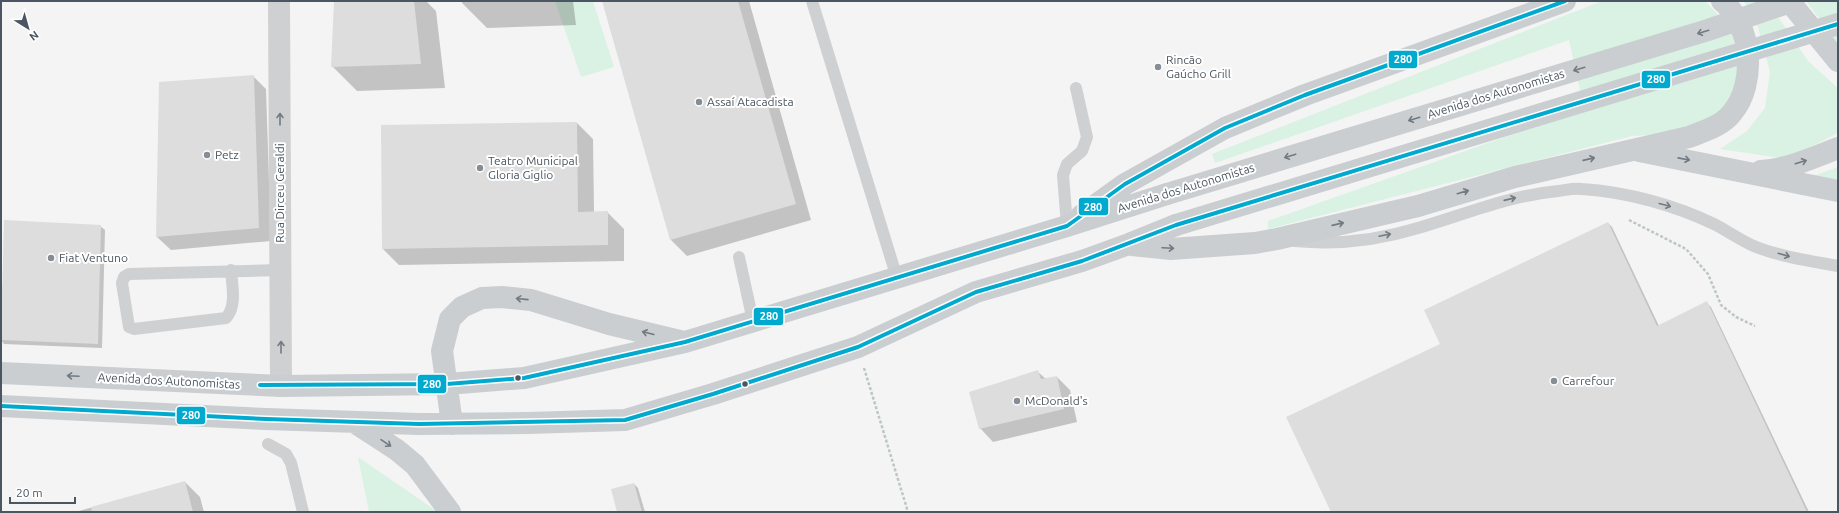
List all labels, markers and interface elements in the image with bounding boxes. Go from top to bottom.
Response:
north arrow [8,8,48,48]
one-way arrow [1698,28,1710,36]
text: N [27,29,41,43]
line badge: 280 [1388,50,1418,69]
place label: Rincão Gaúcho Grill [1166,53,1231,80]
text: 280 [1394,53,1412,65]
marker: Rincão Gaúcho Grill [1153,62,1163,72]
street label: Avenida dos Autonomistas [1426,66,1566,121]
one-way arrow [1573,66,1586,73]
line badge: 280 [1641,70,1671,89]
text: 280 [1647,73,1665,85]
place label: Assaí Atacadista [707,95,794,108]
marker: Assaí Atacadista [694,97,704,107]
one-way arrow [276,113,284,126]
one-way arrow [1408,116,1421,123]
street label: Rua Dirceu Geraldi [273,143,286,243]
place label: Petz [215,148,239,161]
marker: Petz [202,150,212,160]
one-way arrow [1284,153,1297,160]
place label: Teatro Municipal Gloria Giglio [488,154,578,181]
one-way arrow [1582,155,1595,163]
one-way arrow [1677,156,1690,164]
one-way arrow [1795,158,1808,165]
street label: Avenida dos Autonomistas [1116,160,1256,215]
marker: Teatro Municipal Gloria Giglio [475,163,485,173]
one-way arrow [1457,188,1470,195]
one-way arrow [1503,195,1516,203]
line badge: 280 [1078,197,1109,216]
text: 280 [1084,201,1102,213]
one-way arrow [1658,202,1671,209]
one-way arrow [1331,220,1344,228]
one-way arrow [1378,231,1391,239]
one-way arrow [1161,244,1174,252]
place label: Fiat Ventuno [59,251,128,264]
one-way arrow [1778,252,1791,259]
marker: Fiat Ventuno [46,253,56,263]
one-way arrow [516,295,529,303]
line badge: 280 [753,307,784,326]
text: 280 [760,310,778,322]
one-way arrow [641,329,654,336]
one-way arrow [277,341,285,354]
street label: Avenida dos Autonomistas [97,370,241,391]
one-way arrow [67,373,80,380]
unlabelled marker [513,373,523,383]
line badge: 280 [417,374,447,394]
place label: Carrefour [1562,374,1615,387]
marker: Carrefour [1549,376,1559,386]
text: 280 [423,378,441,390]
unlabelled marker [740,379,750,389]
place label: McDonald's [1025,394,1088,407]
marker: McDonald's [1012,396,1022,406]
line badge: 280 [176,406,206,425]
text: 280 [182,409,200,421]
one-way arrow [380,439,391,447]
scale bar [10,479,75,505]
text: 20 m [16,486,43,499]

